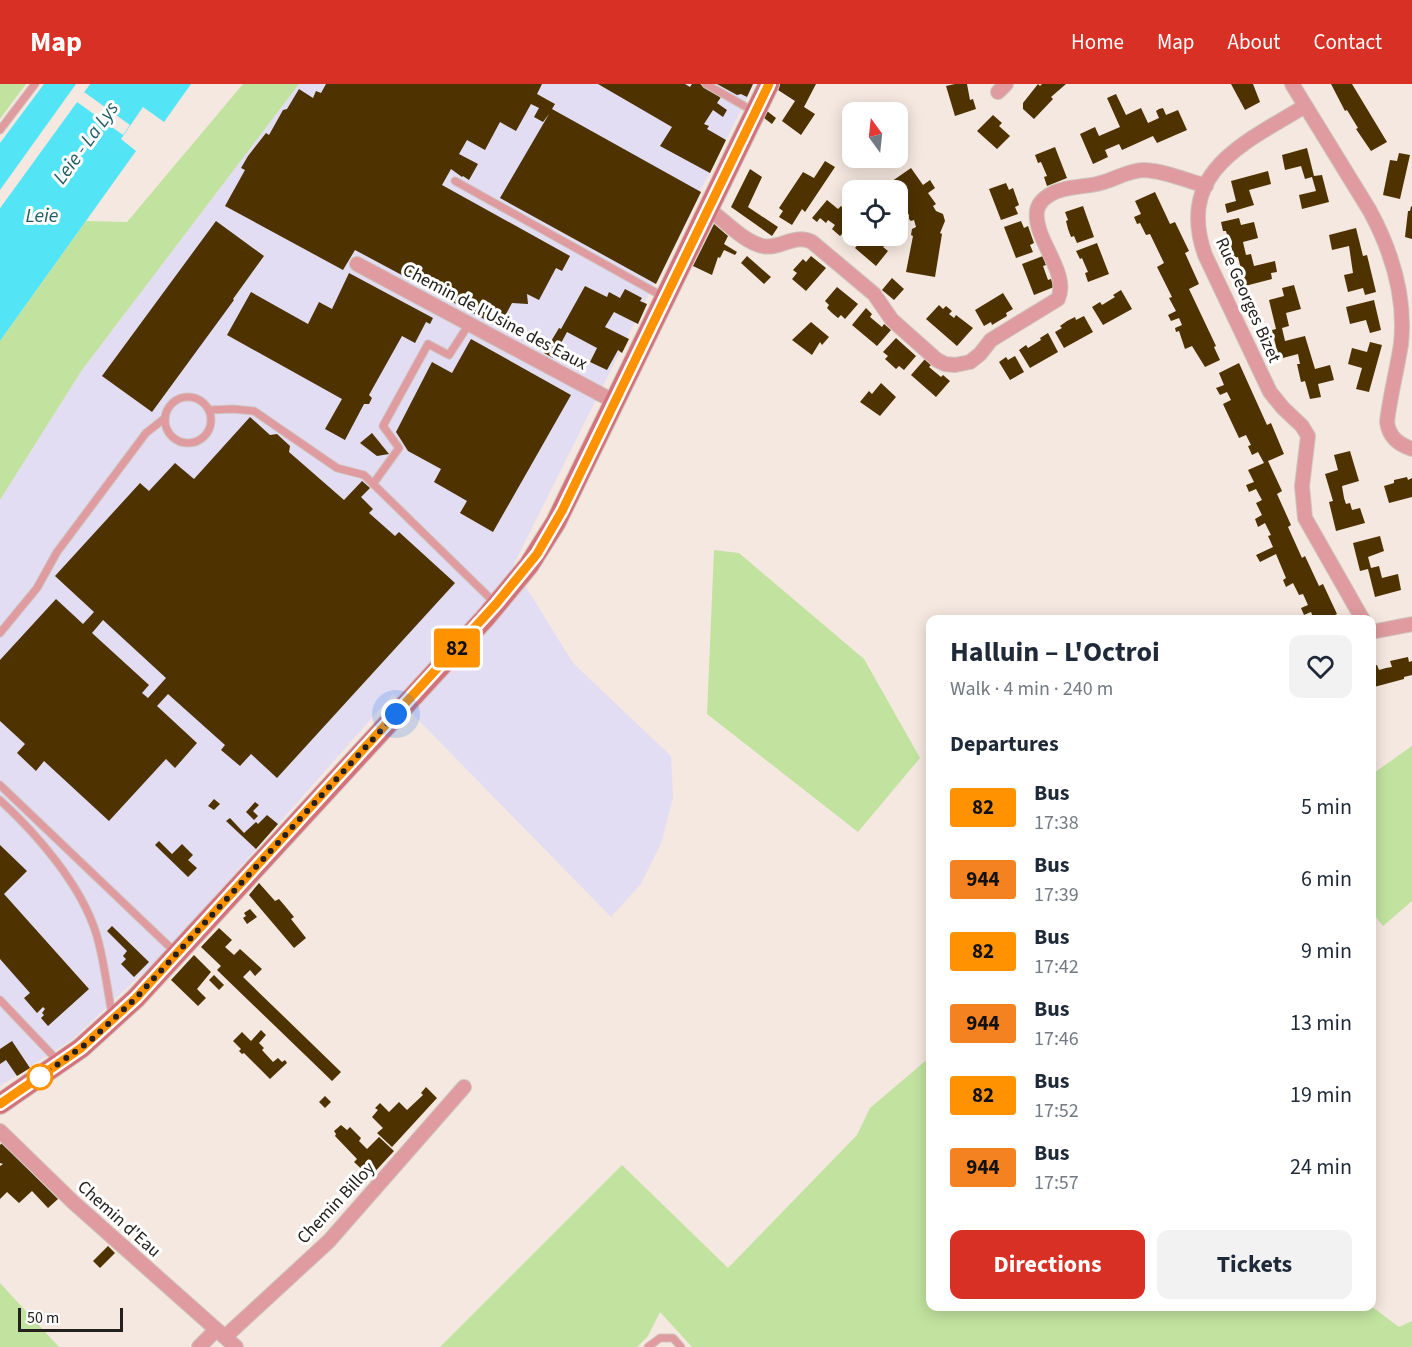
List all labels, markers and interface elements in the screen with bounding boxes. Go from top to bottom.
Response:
text: Map [30,22,82,62]
text: Home [1071,27,1124,57]
text: Map [1157,27,1195,57]
text: About [1228,27,1280,57]
text: Contact [1313,27,1382,57]
water label: Leie - La Lys [46,96,126,190]
north arrow [842,102,908,168]
map controls [842,102,908,246]
button: locate [842,180,908,246]
water label: Leie [26,202,58,230]
street label: Rue Georges Bizet [1209,233,1287,367]
street label: Chemin de l'Usine des Eaux [398,258,592,376]
line badge: 82 [430,628,484,668]
text: Halluin – L'Octroi [950,632,1160,672]
text: 82 [446,633,468,663]
button: heart [1289,635,1352,698]
text: Walk · 4 min · 240 m [950,675,1113,703]
your location [381,699,411,729]
text: Departures [950,728,1059,760]
text: Bus [1034,777,1070,809]
text: 5 min [1301,791,1352,823]
text: 82 [972,792,994,822]
text: 17:38 [1034,809,1079,837]
text: Bus [1034,849,1070,881]
text: 6 min [1301,863,1352,895]
text: 944 [966,864,1000,894]
text: 17:39 [1034,881,1079,909]
text: Bus [1034,921,1070,953]
text: 9 min [1301,935,1352,967]
text: 82 [972,936,994,966]
text: 17:42 [1034,953,1079,981]
text: Bus [1034,993,1070,1025]
text: 13 min [1290,1007,1352,1039]
text: 944 [966,1008,1000,1038]
text: 17:46 [1034,1025,1079,1053]
unlabelled marker [27,1064,53,1090]
text: Bus [1034,1065,1070,1097]
text: 19 min [1290,1079,1352,1111]
text: 82 [972,1080,994,1110]
text: 17:52 [1034,1097,1079,1125]
text: Bus [1034,1137,1070,1169]
text: 24 min [1290,1151,1352,1183]
text: 944 [966,1152,1000,1182]
street label: Chemin Billoy [291,1156,381,1250]
text: 17:57 [1034,1169,1079,1197]
street label: Chemin d'Eau [72,1175,166,1263]
button: Directions [950,1230,1145,1299]
button: Tickets [1157,1230,1352,1299]
scale bar [18,1305,123,1332]
text: 50 m [27,1307,59,1329]

